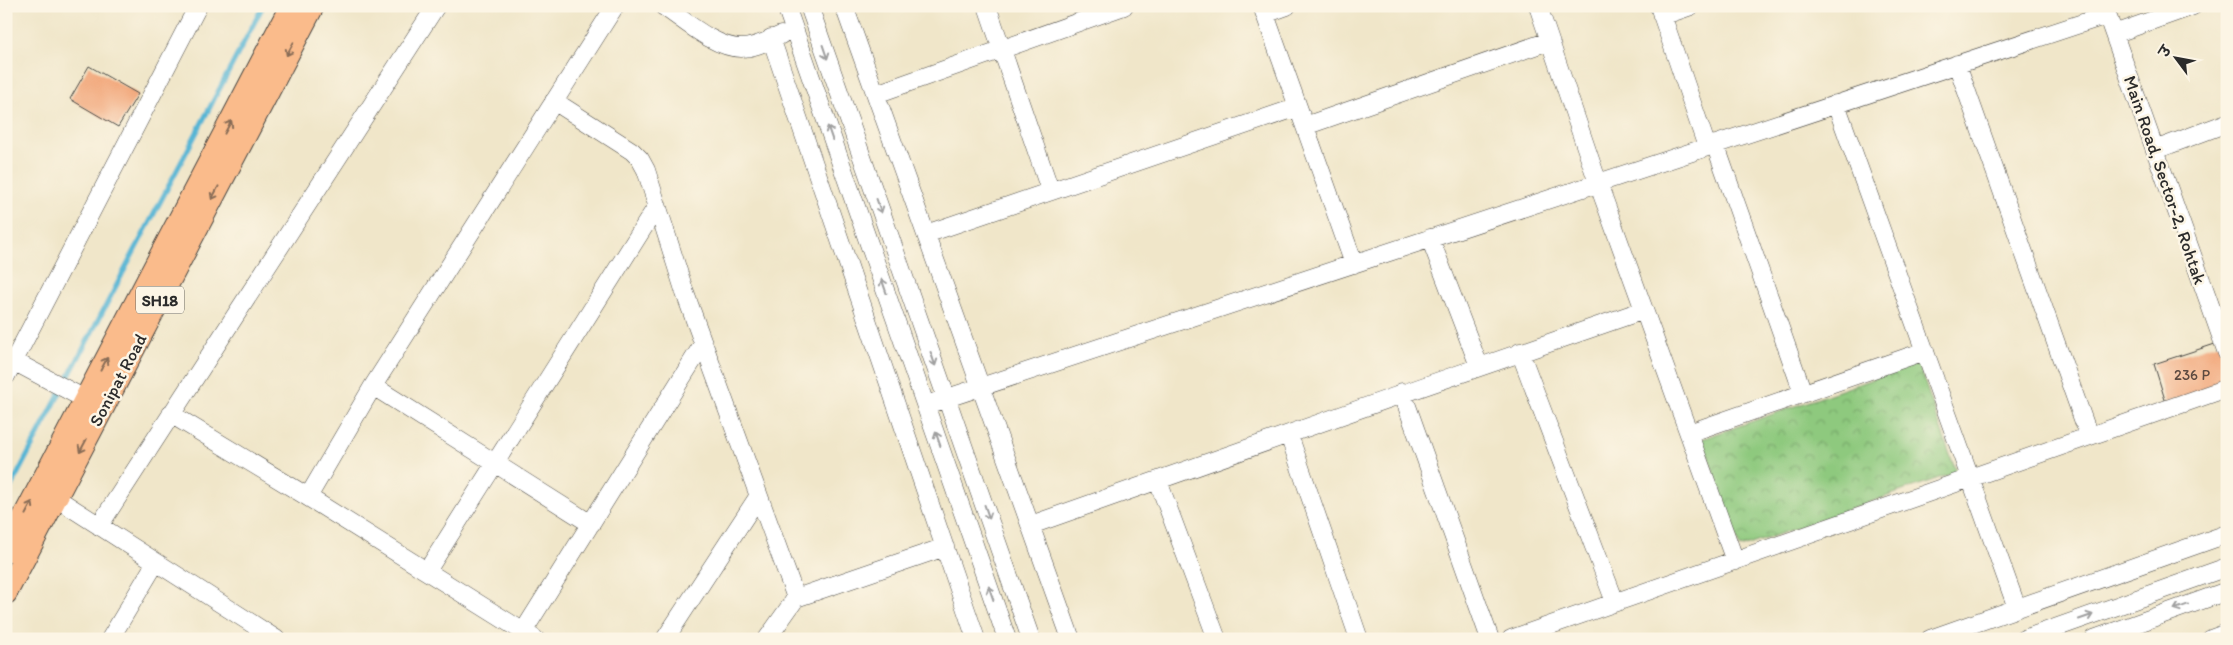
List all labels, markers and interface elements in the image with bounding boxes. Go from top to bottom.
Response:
north arrow [2150,32,2200,82]
text: उ [2155,41,2176,62]
one-way arrow [285,42,295,57]
one-way arrow [821,44,830,59]
street label: Main Road, Sector-2, Rohtak [2119,73,2211,288]
one-way arrow [223,119,233,134]
one-way arrow [825,125,835,141]
one-way arrow [210,186,220,201]
one-way arrow [875,197,884,213]
one-way arrow [879,279,888,294]
road number: SH18 [136,286,184,314]
street label: Sonipat Road [84,330,152,430]
one-way arrow [929,351,938,366]
one-way arrow [99,356,109,371]
house number: 236 P [2174,366,2210,384]
one-way arrow [933,432,942,448]
one-way arrow [78,438,87,453]
one-way arrow [24,500,34,515]
one-way arrow [983,504,992,519]
one-way arrow [986,585,995,601]
one-way arrow [2174,603,2189,612]
one-way arrow [2078,612,2094,621]

